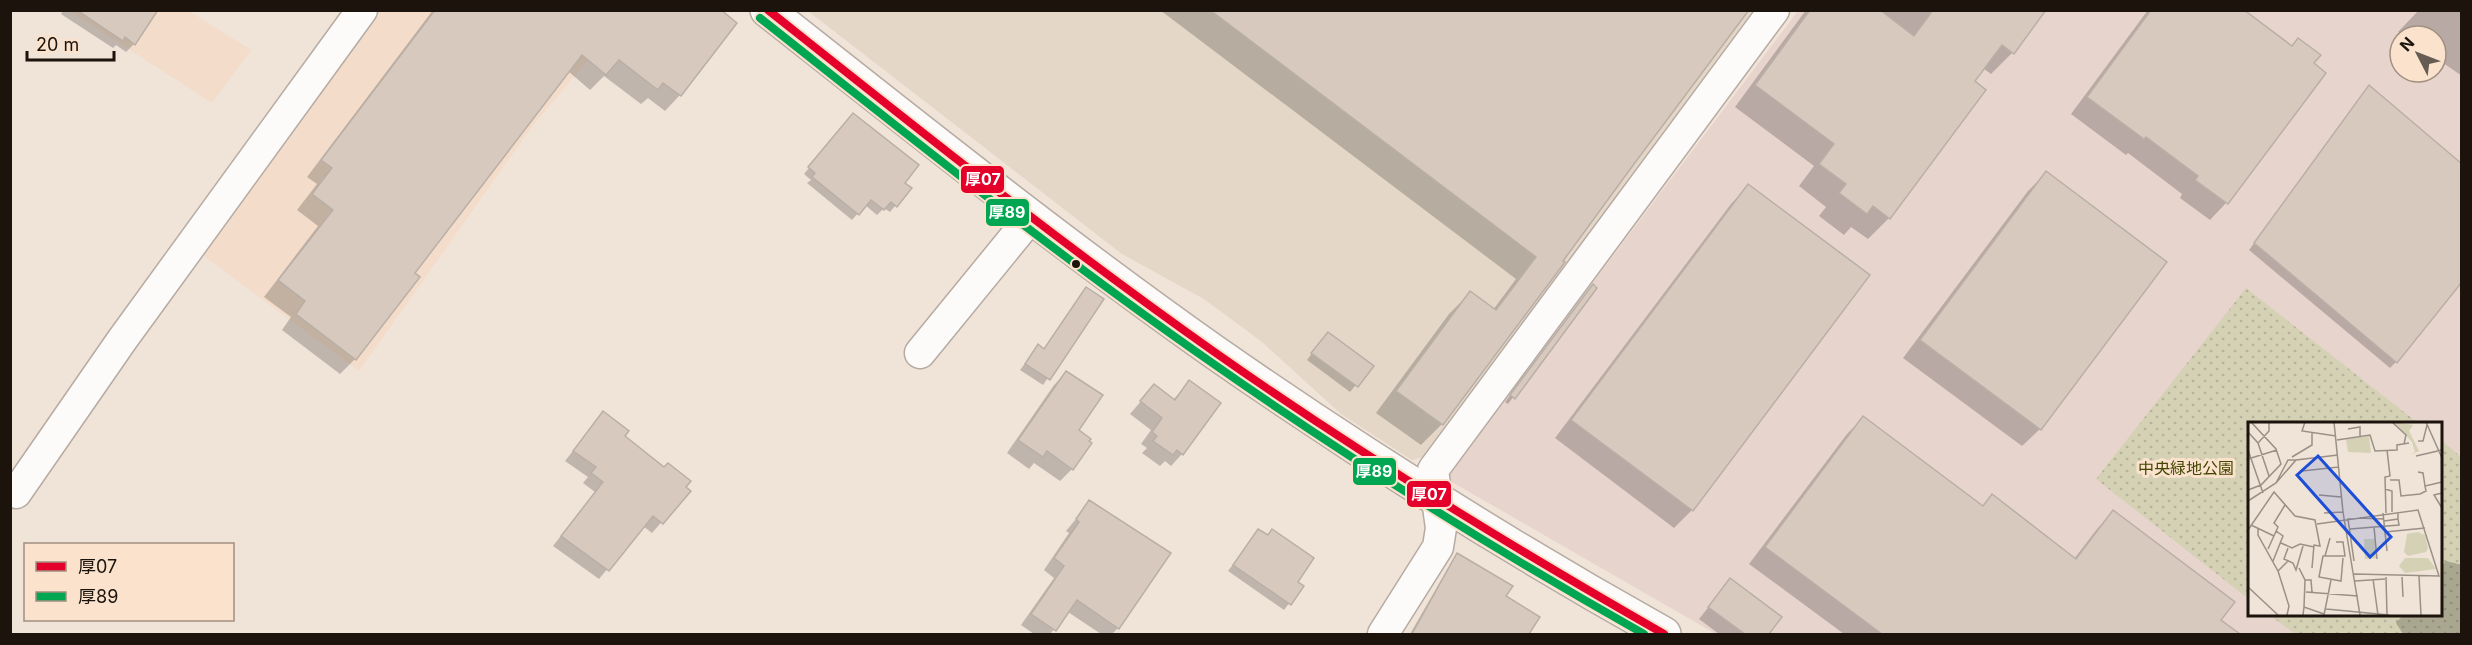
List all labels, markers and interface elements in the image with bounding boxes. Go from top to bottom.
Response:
scale bar [27,24,114,62]
north arrow [2388,24,2448,84]
text: N [2395,33,2418,55]
text: 20 m [36,34,79,55]
line badge: 厚07 [960,165,1005,194]
text: 厚07 [965,169,1001,189]
line badge: 厚89 [985,198,1030,227]
text: 厚89 [989,202,1025,222]
unlabelled marker [1070,258,1082,270]
inset map [2248,422,2442,615]
line badge: 厚89 [1352,457,1397,486]
park label: 中央緑地公園 [2138,458,2234,478]
text: 厚89 [1356,461,1392,481]
line badge: 厚07 [1406,480,1452,508]
text: 厚07 [1411,484,1447,504]
legend [24,543,234,621]
text: 厚07 [78,556,117,577]
text: 厚89 [78,586,118,607]

